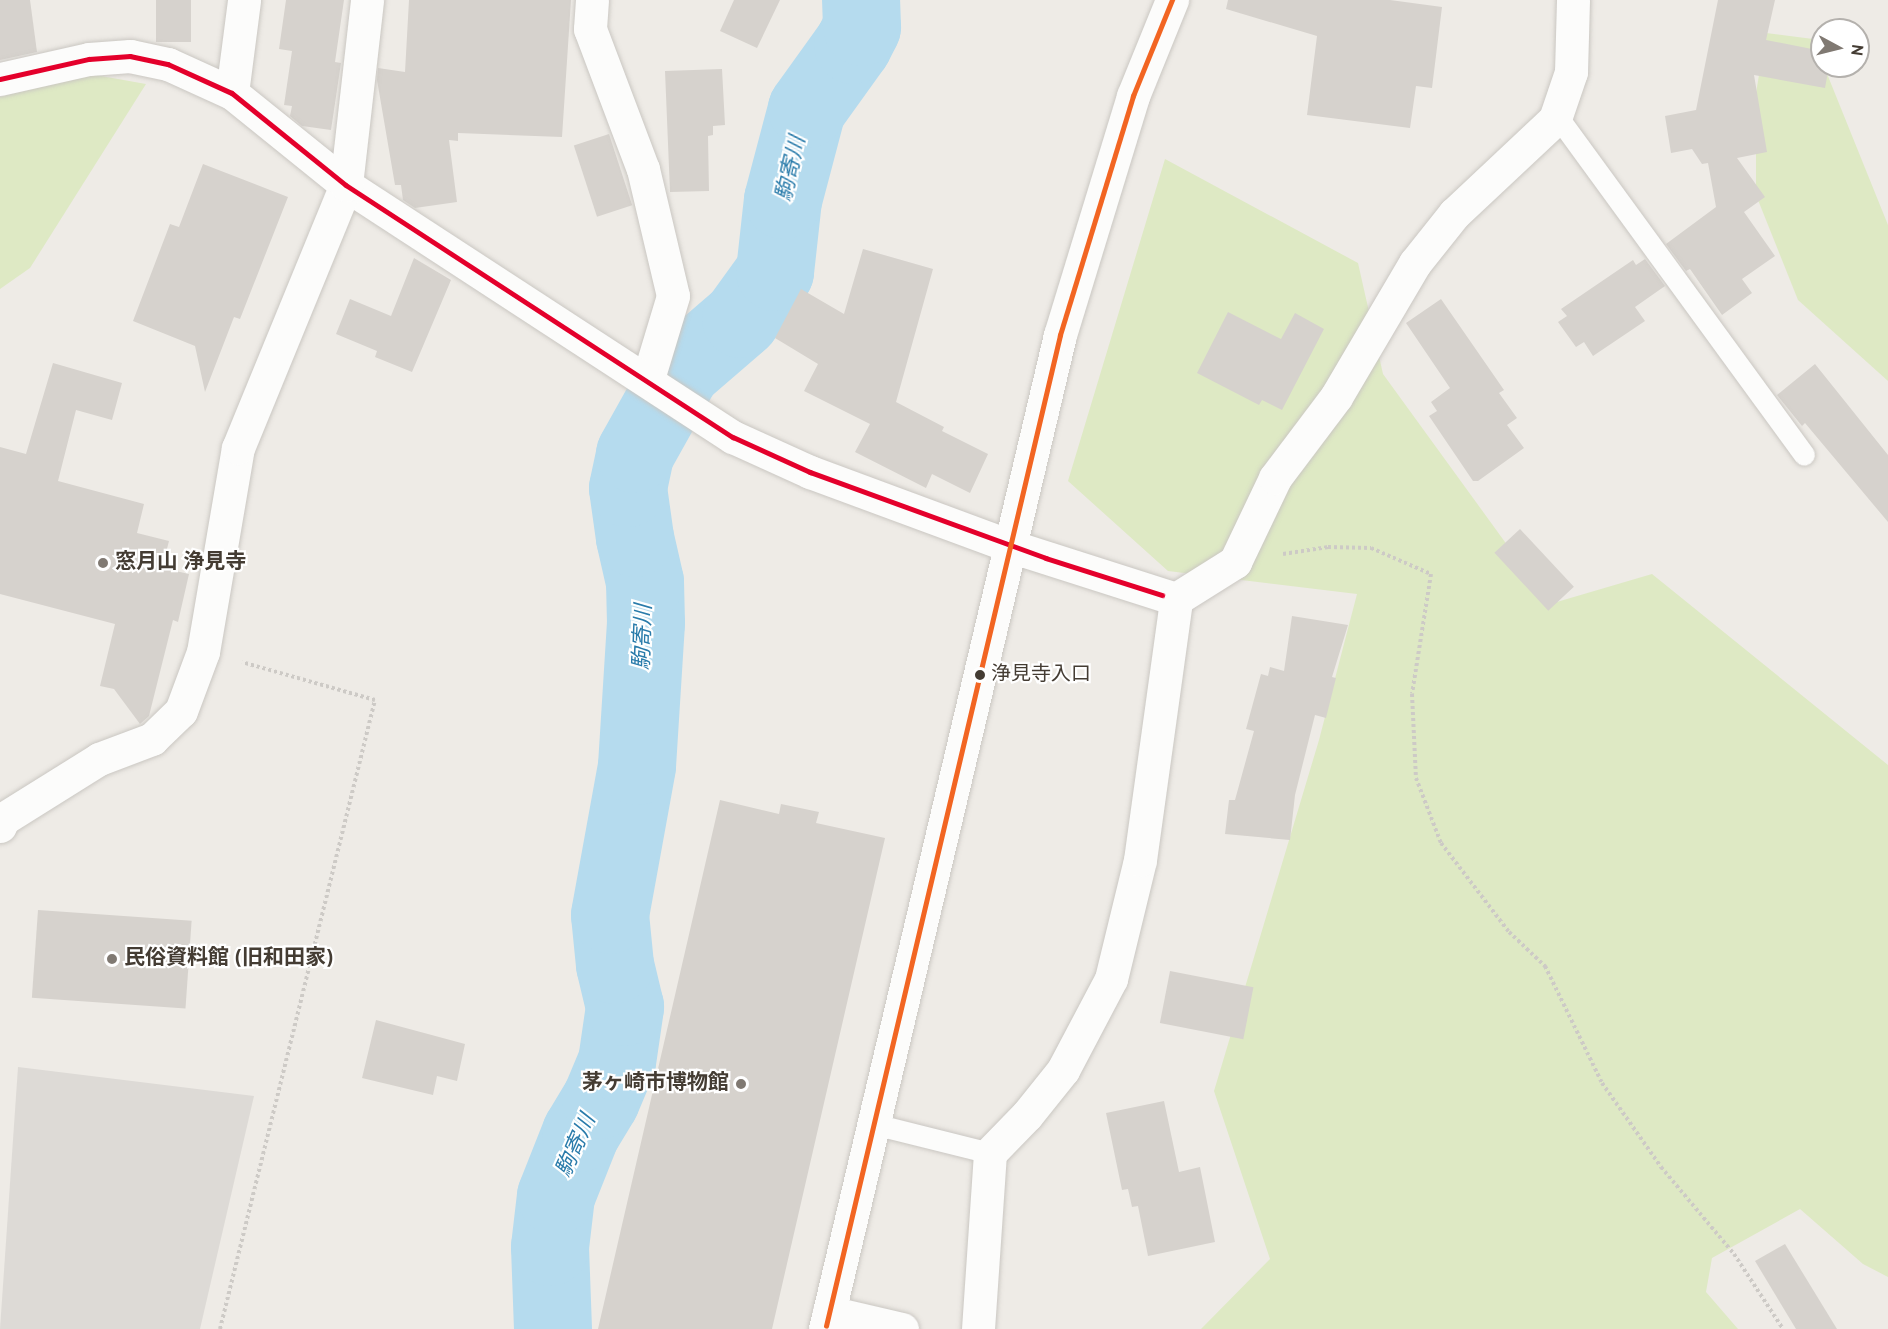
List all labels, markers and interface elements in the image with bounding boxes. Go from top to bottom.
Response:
north arrow [1810,18,1870,78]
text: N [1845,43,1867,57]
water label: 駒寄川 [772,134,812,204]
place label: 窓月山 浄見寺 [115,550,246,576]
marker: 窓月山 浄見寺 [96,556,110,570]
water label: 駒寄川 [630,604,658,670]
place label: 浄見寺入口 [991,663,1091,687]
marker: 浄見寺入口 [974,669,986,681]
place label: 民俗資料館 (旧和田家) [124,946,334,972]
marker: 民俗資料館 (旧和田家) [105,952,119,966]
place label: 茅ヶ崎市博物館 [582,1071,729,1097]
marker: 茅ヶ崎市博物館 [734,1077,748,1091]
water label: 駒寄川 [552,1110,602,1182]

